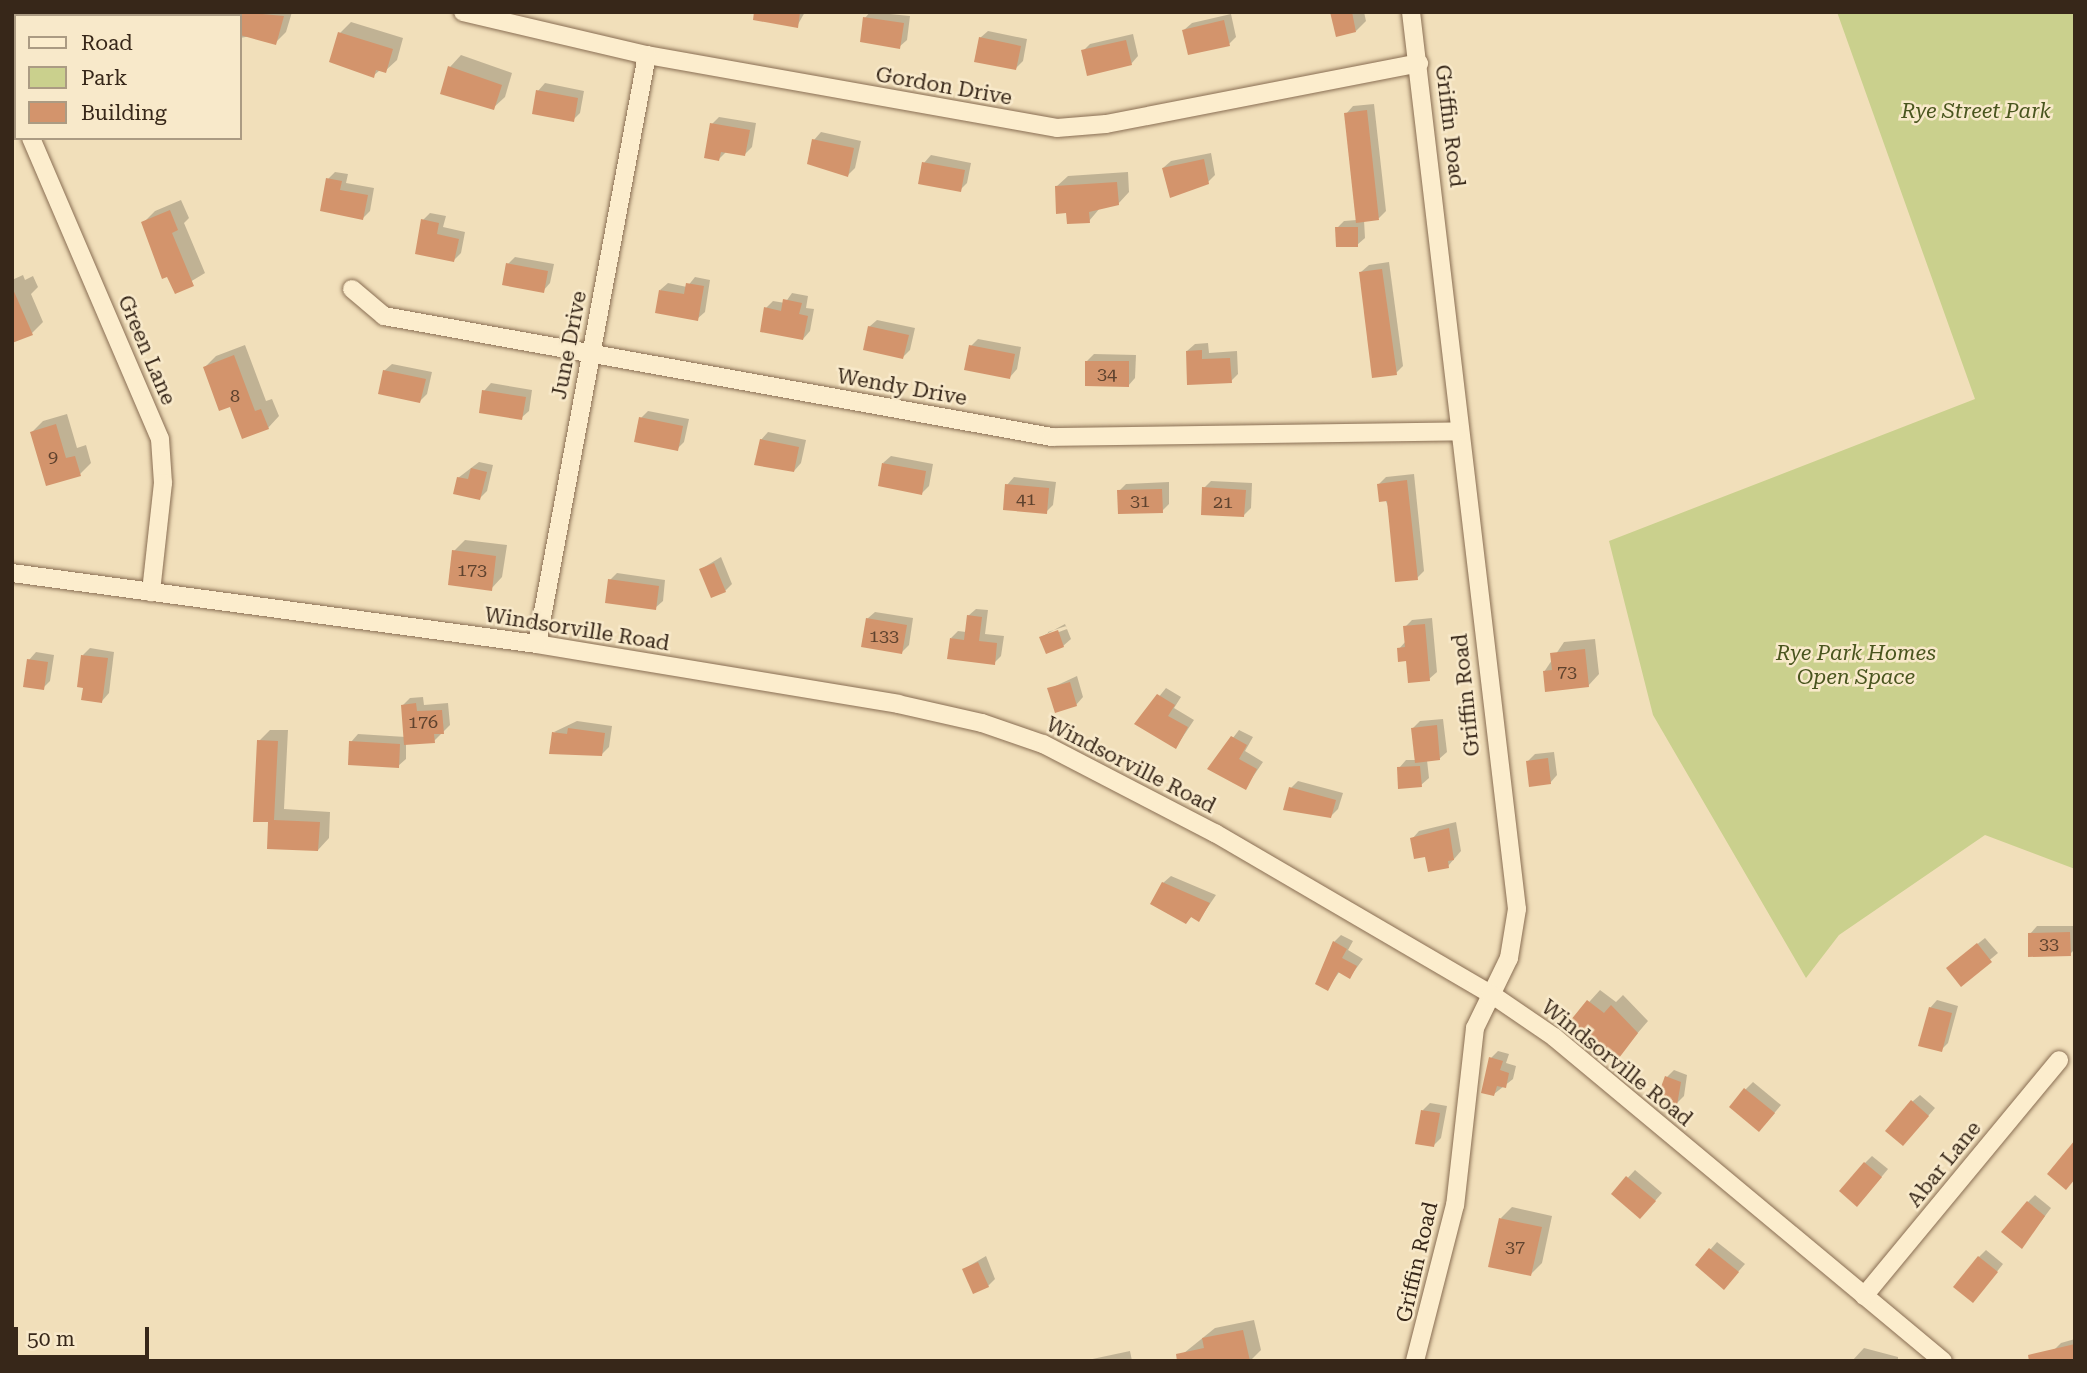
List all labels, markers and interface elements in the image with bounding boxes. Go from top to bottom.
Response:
legend [14,14,242,140]
text: Road [81,31,133,55]
street label: Gordon Drive [874,62,1014,110]
street label: Griffin Road [1430,63,1470,189]
text: Park [81,66,127,90]
park label: Rye Street Park [1901,98,2051,124]
text: Building [81,101,167,125]
street label: June Drive [546,289,592,401]
street label: Green Lane [113,291,181,409]
street label: Wendy Drive [835,363,969,411]
house number: 34 [1097,363,1117,385]
house number: 8 [230,385,240,407]
house number: 9 [48,446,58,468]
house number: 41 [1016,488,1036,510]
house number: 31 [1130,490,1150,512]
house number: 21 [1213,491,1233,513]
house number: 173 [457,559,487,581]
street label: Windsorville Road [483,602,671,656]
house number: 133 [869,625,899,647]
street label: Griffin Road [1447,632,1485,758]
park label: Rye Park Homes Open Space [1776,640,1936,690]
house number: 73 [1557,661,1577,683]
house number: 176 [408,711,438,733]
street label: Windsorville Road [1042,711,1220,819]
house number: 33 [2039,933,2059,955]
street label: Windsorville Road [1536,994,1698,1132]
street label: Abar Lane [1902,1116,1986,1212]
street label: Griffin Road [1391,1199,1443,1325]
house number: 37 [1505,1236,1525,1258]
scale bar [18,1314,152,1358]
text: 50 m [27,1327,75,1351]

